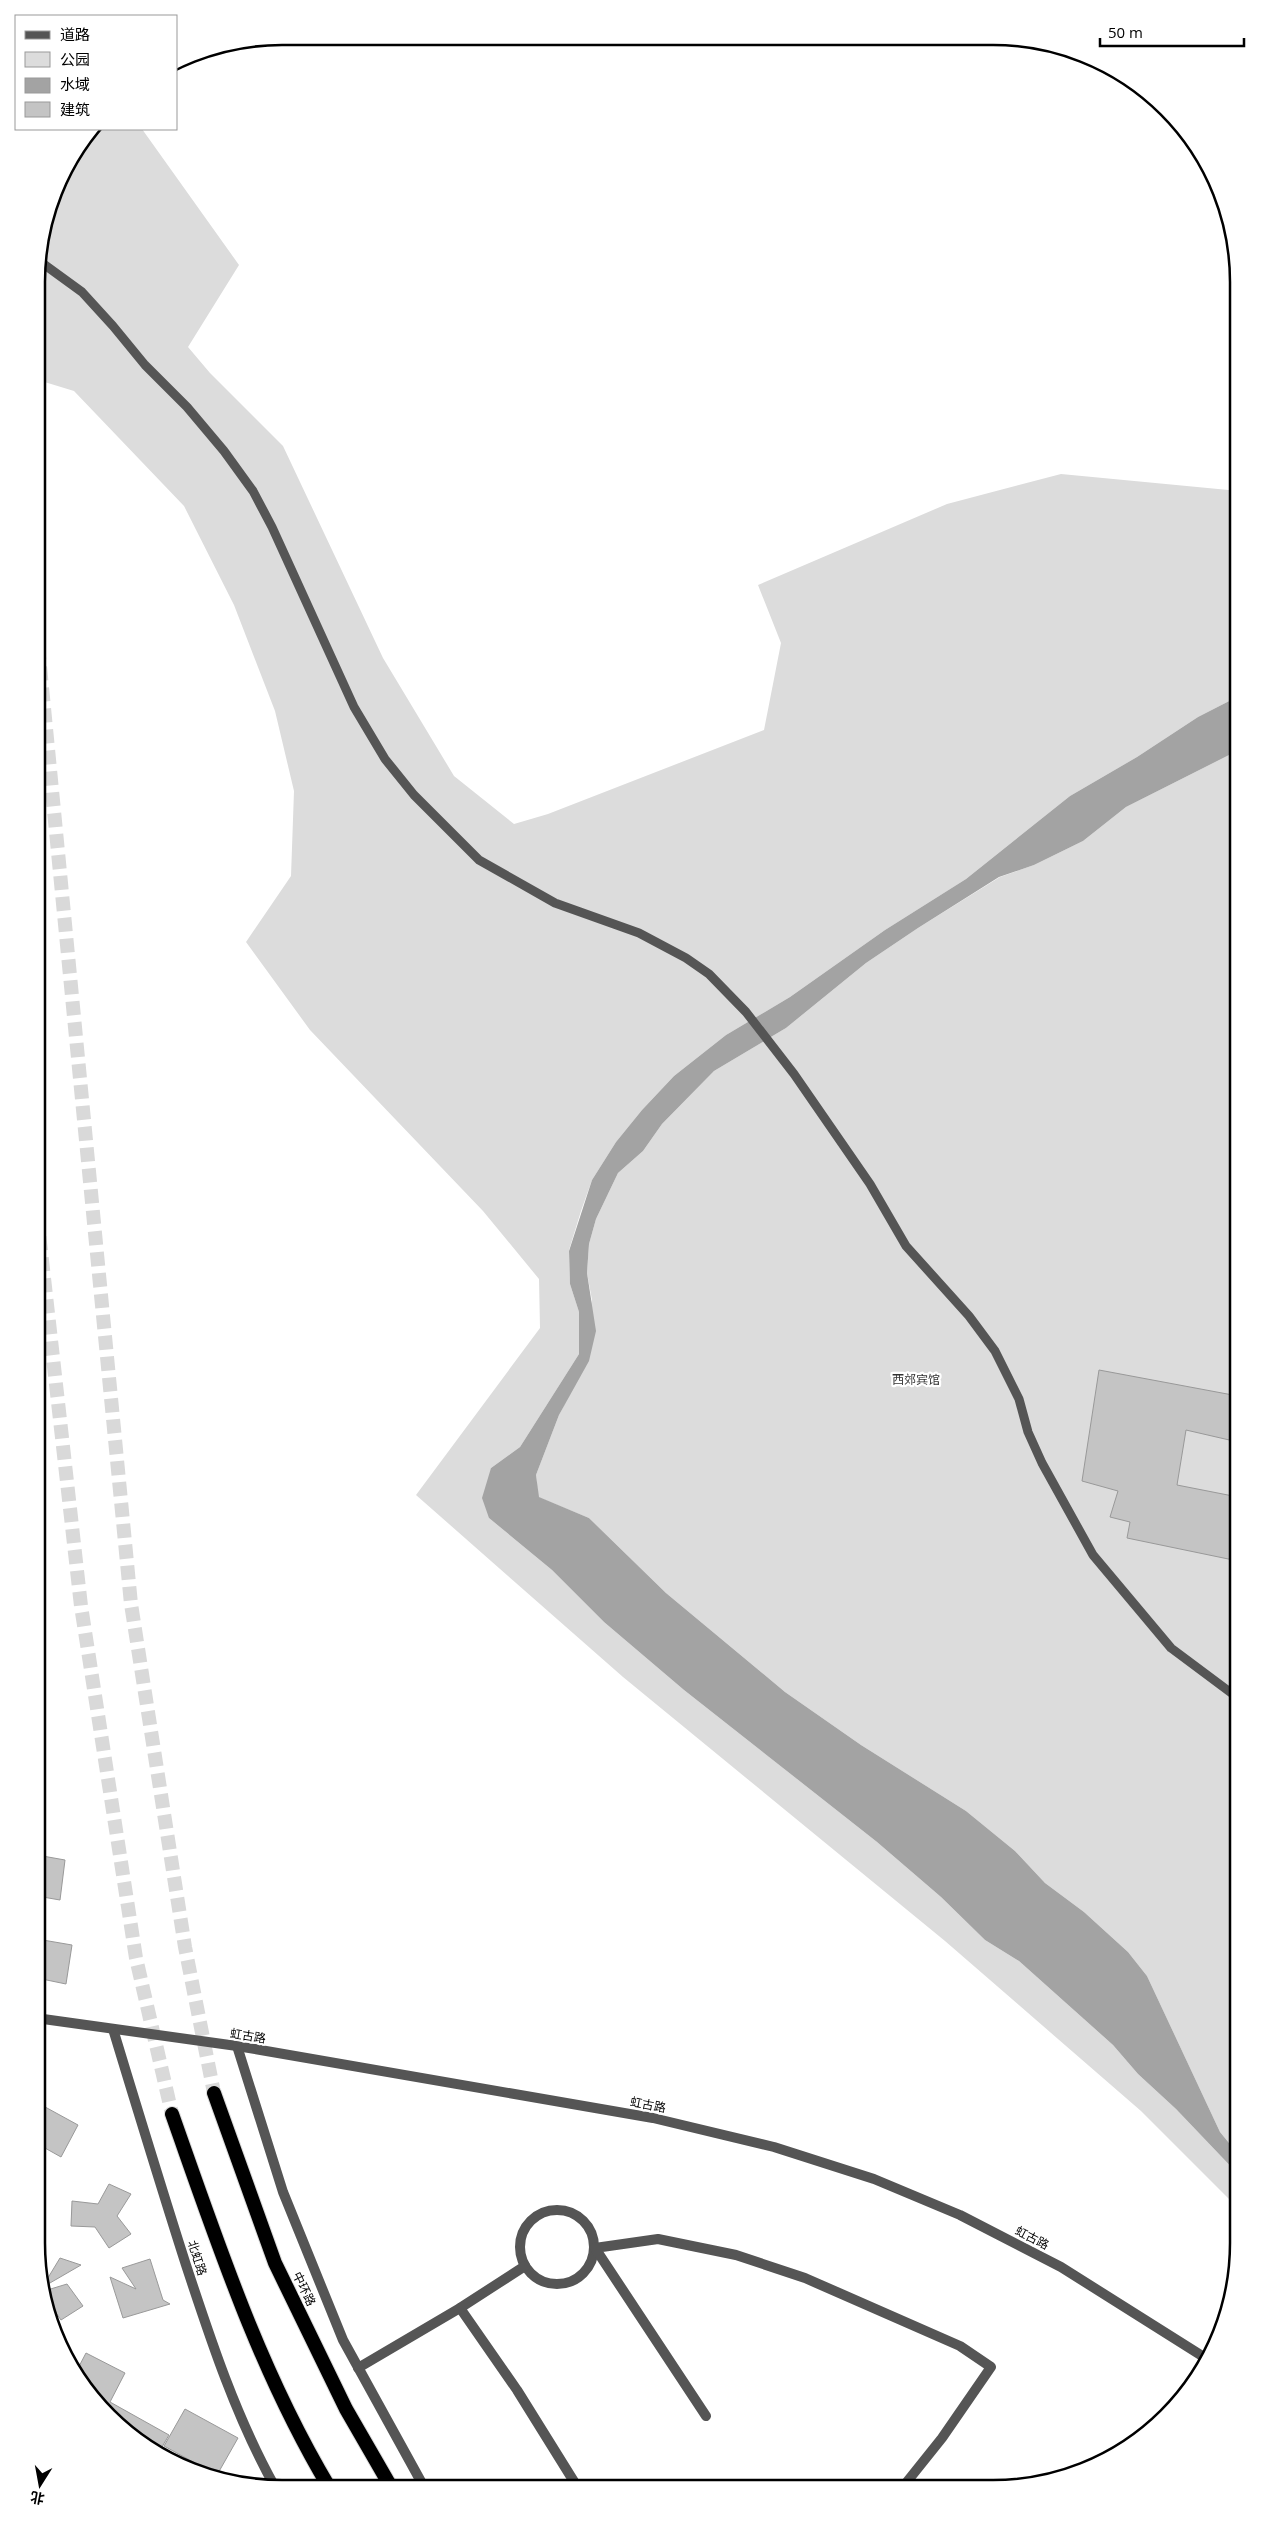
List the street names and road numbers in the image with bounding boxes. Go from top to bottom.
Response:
street label: 虹古路 [229,2024,267,2047]
street label: 虹古路 [629,2093,667,2116]
street label: 虹古路 [1012,2222,1052,2253]
street label: 北虹路 [184,2238,211,2278]
street label: 中环路 [289,2269,320,2309]

